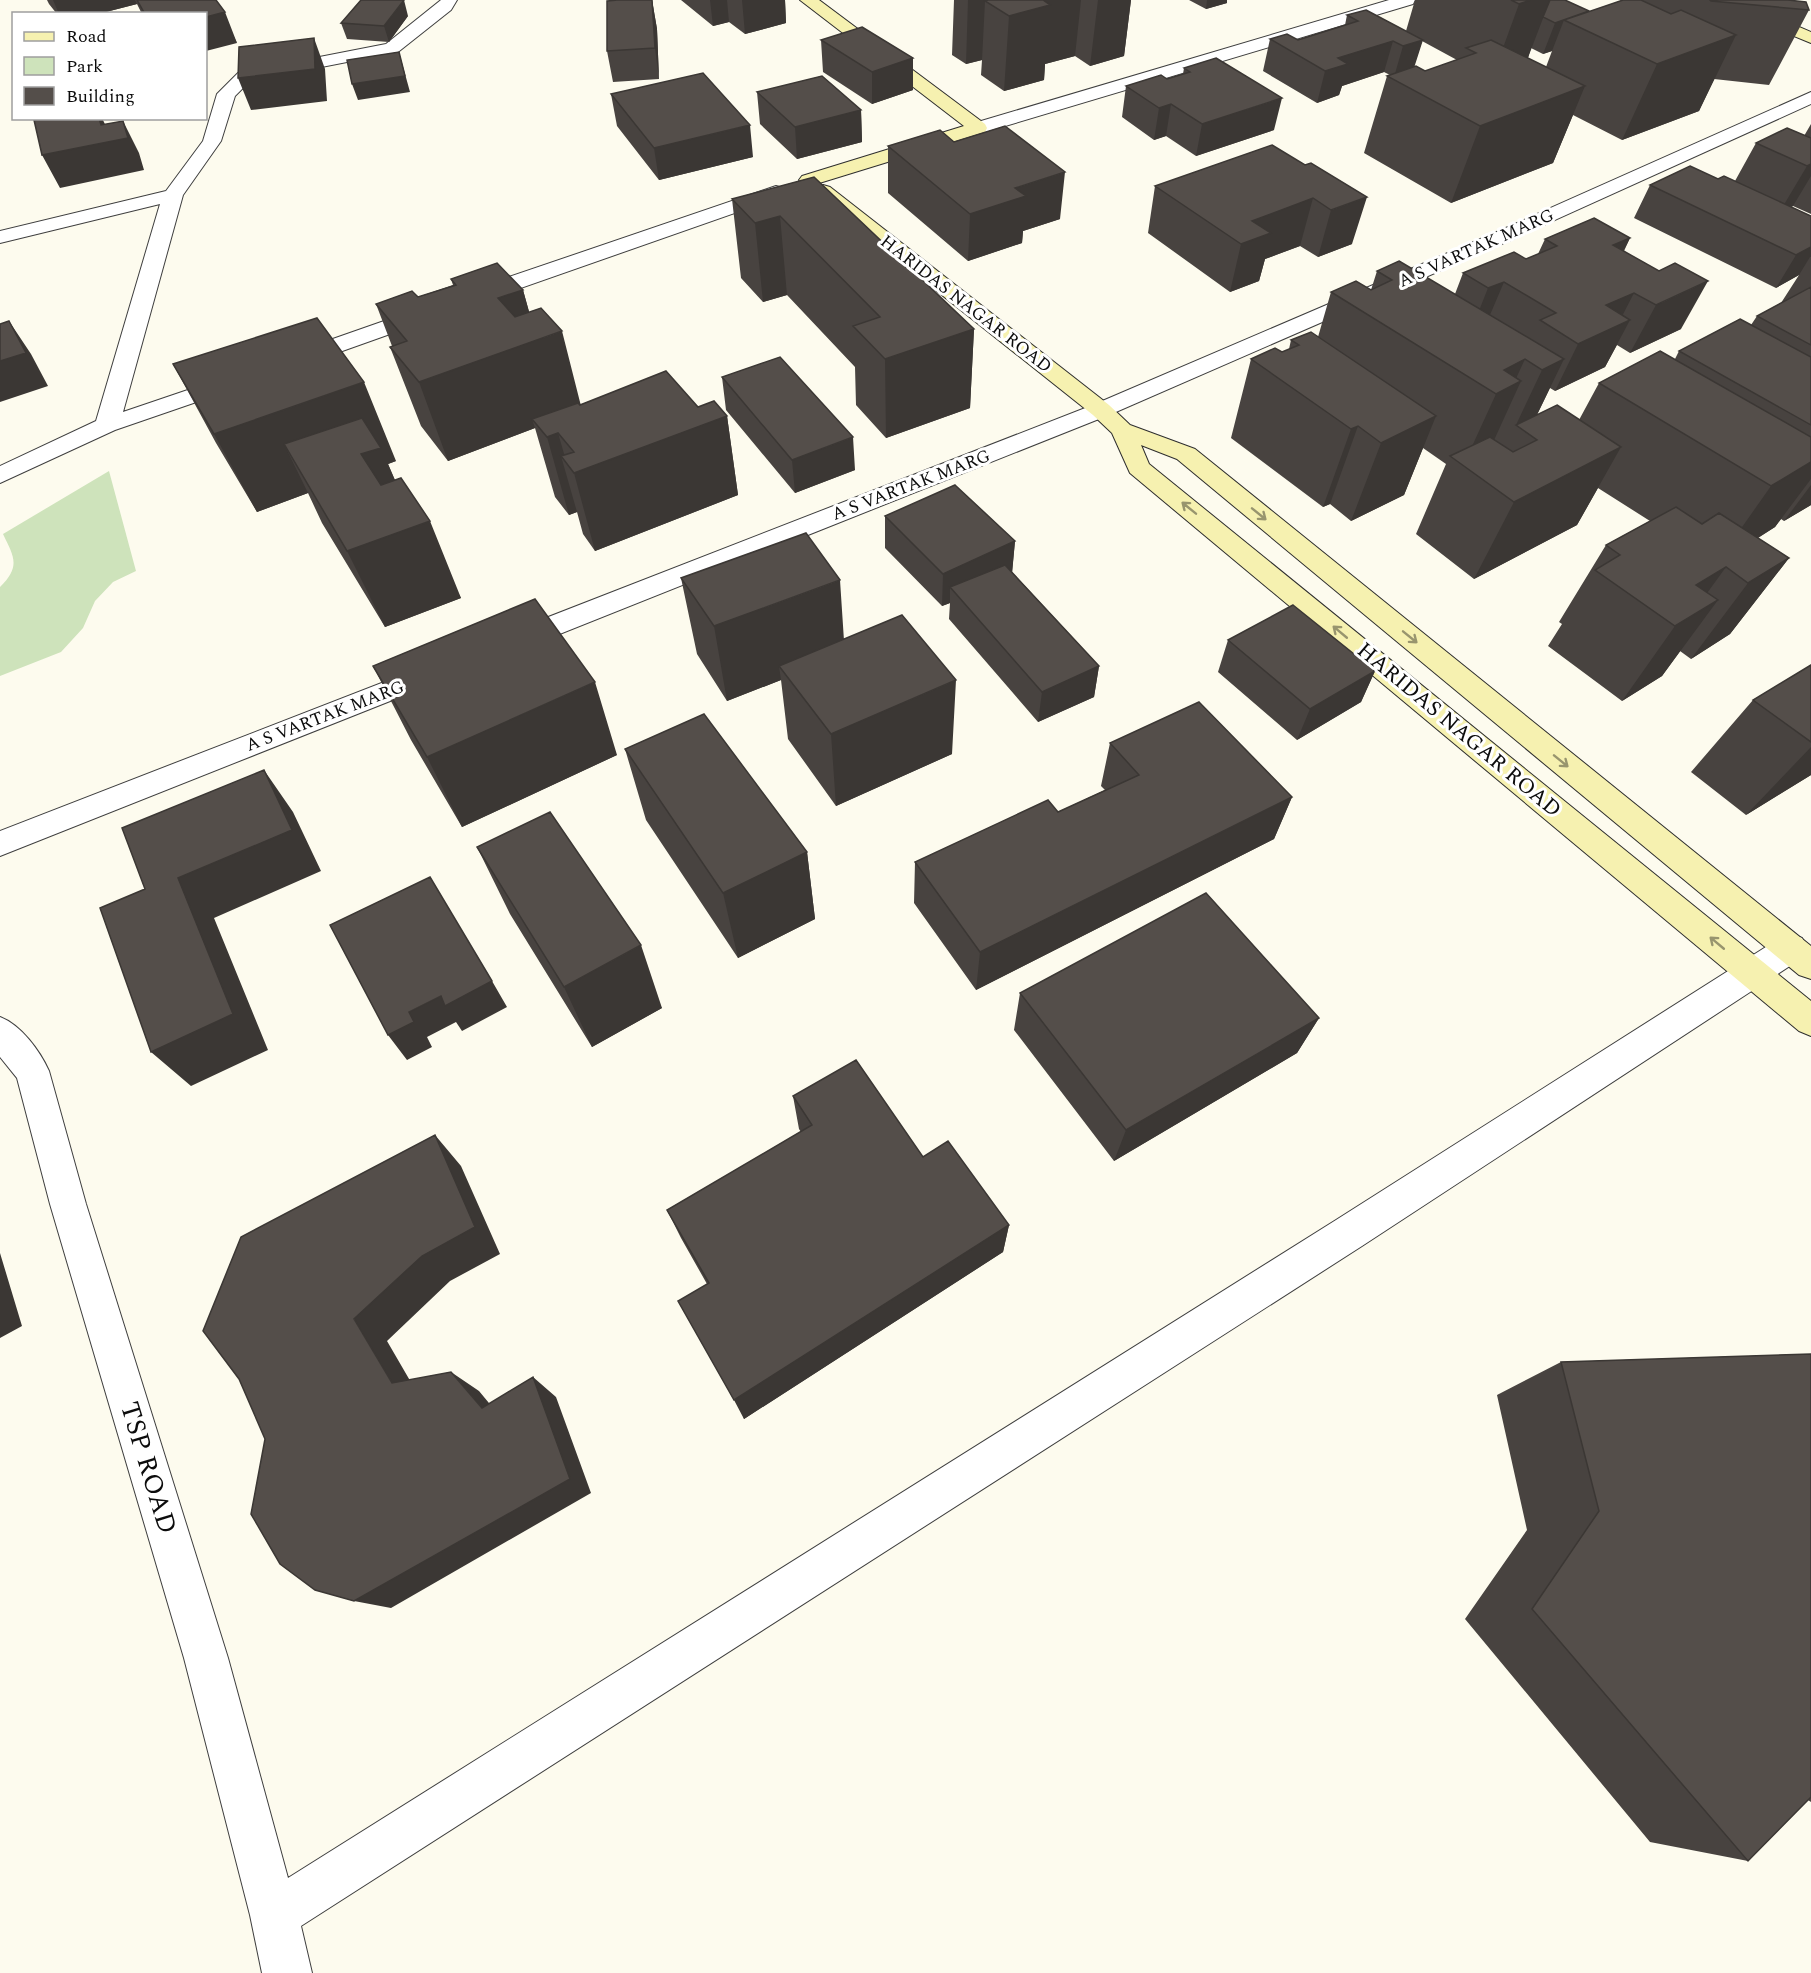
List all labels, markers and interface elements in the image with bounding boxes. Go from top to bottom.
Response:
legend [12,12,207,120]
text: Road [66,23,107,50]
text: Park [66,53,103,80]
text: Building [66,83,135,110]
street label: A S VARTAK MARG [1394,201,1558,295]
street label: HARIDAS NAGAR ROAD [874,228,1058,380]
street label: A S VARTAK MARG [828,442,994,528]
one-way arrow [1182,502,1198,515]
one-way arrow [1251,507,1267,520]
one-way arrow [1333,625,1348,639]
one-way arrow [1402,631,1418,644]
street label: HARIDAS NAGAR ROAD [1349,634,1569,826]
street label: A S VARTAK MARG [242,673,408,759]
one-way arrow [1553,754,1569,767]
one-way arrow [1709,937,1725,950]
street label: TSP ROAD [108,1397,188,1539]

